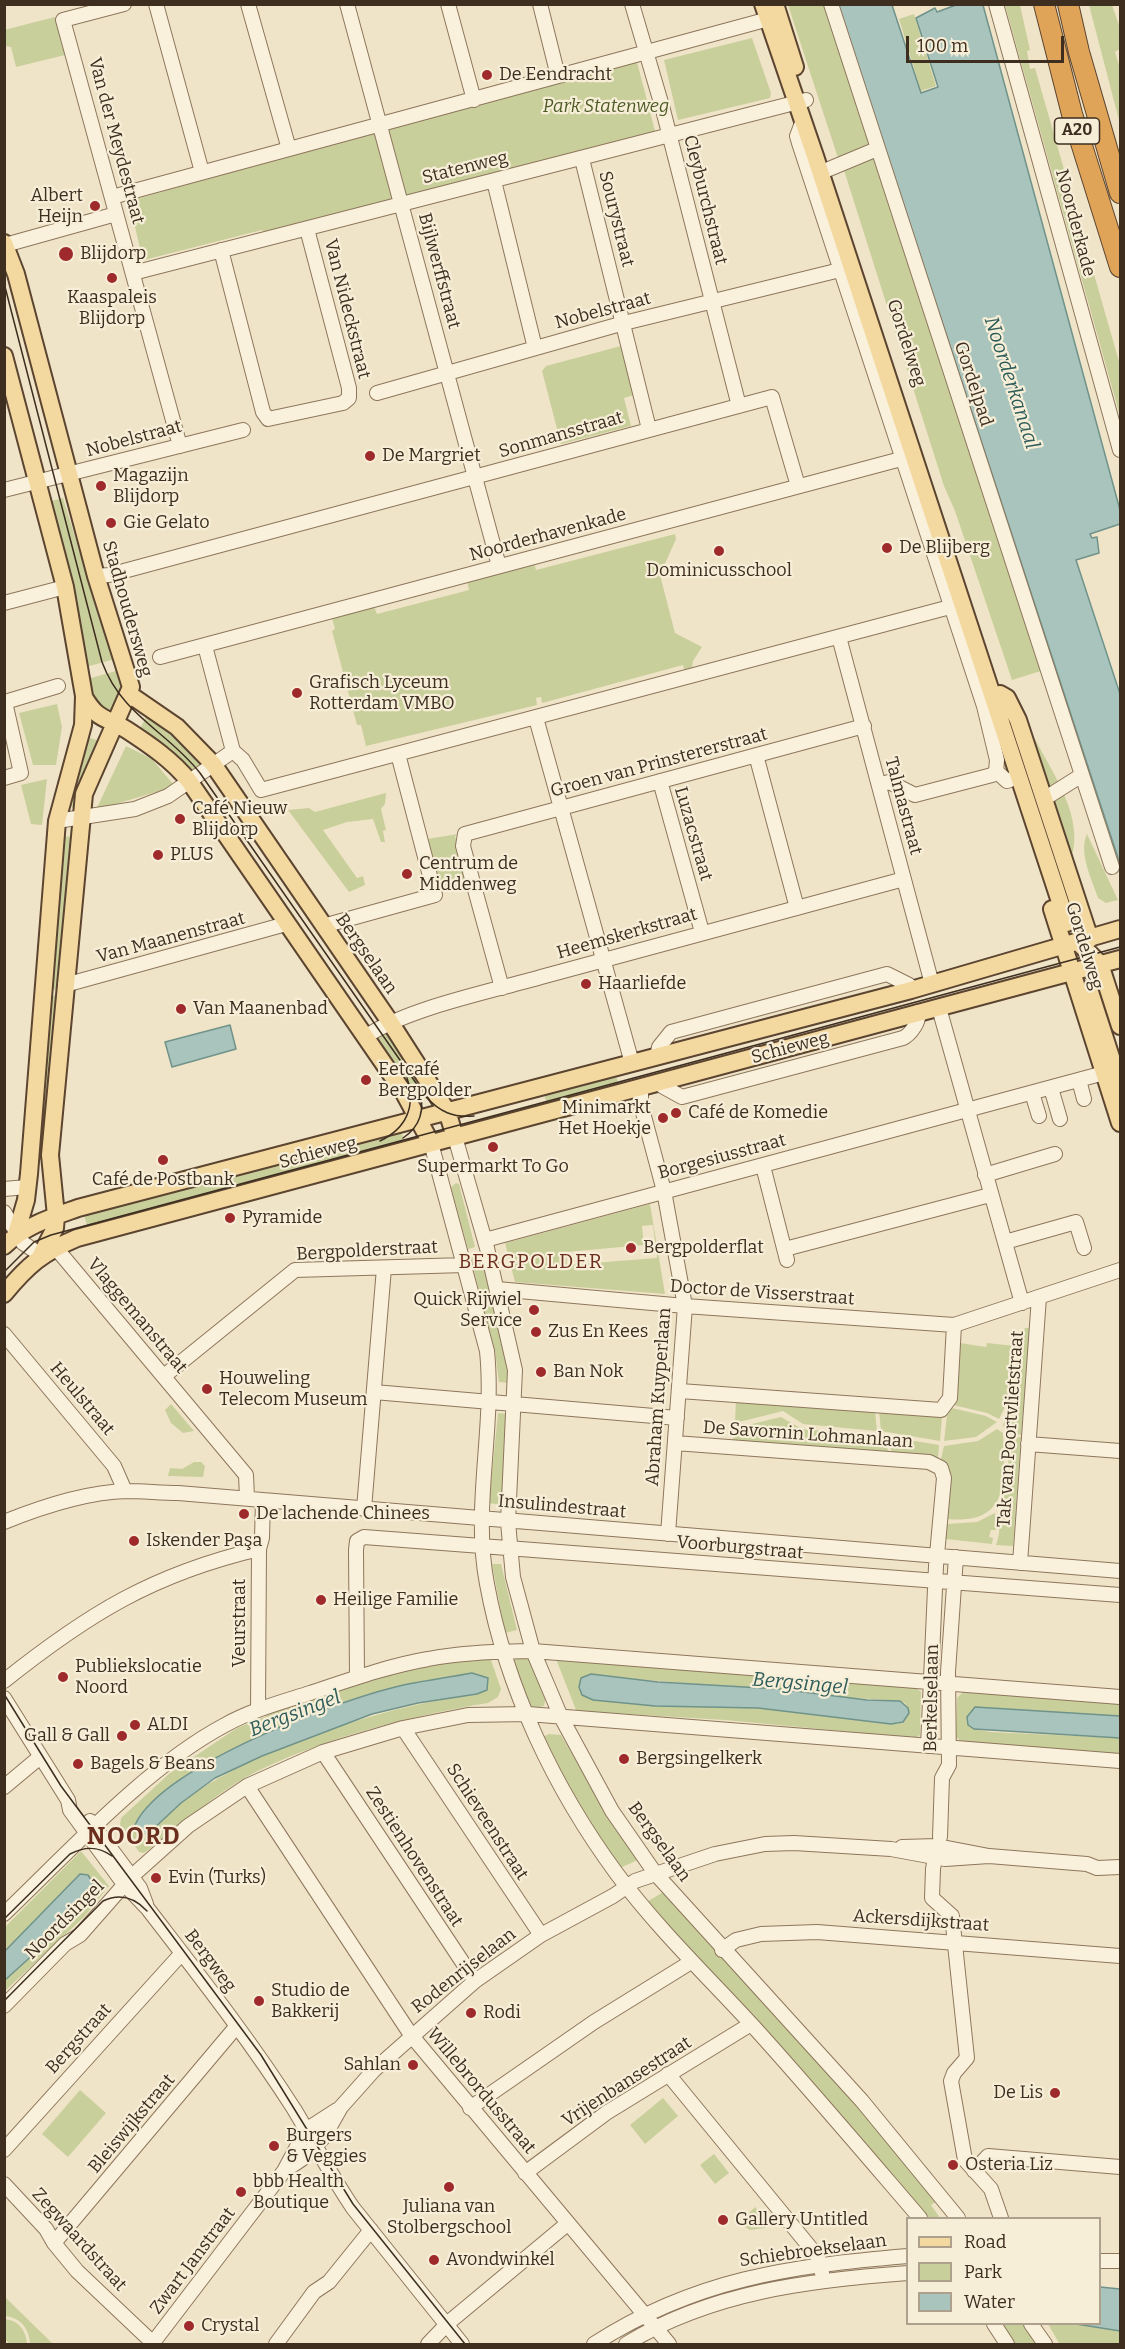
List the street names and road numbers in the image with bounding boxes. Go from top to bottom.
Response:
street label: Van der Meydestraat [83,55,149,227]
road number: A20 [1054,118,1100,144]
street label: Cleyburchstraat [678,133,732,267]
street label: Statenweg [420,147,510,189]
street label: Noorderkade [1050,167,1100,279]
street label: Sourystraat [594,169,638,269]
street label: Bijlwerffstraat [413,211,465,331]
street label: Van Nideckstraat [319,237,375,381]
street label: Nobelstraat [553,288,653,334]
street label: Gordelweg [882,297,930,389]
street label: Gordelpad [949,339,997,429]
street label: Sonmansstraat [496,407,626,463]
street label: Nobelstraat [84,416,184,462]
street label: Noorderhavenkade [467,504,629,566]
street label: Stadhoudersweg [97,538,157,680]
street label: Groen van Prinstererstraat [548,724,770,802]
street label: Talmastraat [880,755,926,857]
street label: Luzacstraat [669,784,717,884]
street label: Gordelweg [1060,900,1108,992]
street label: Heemskerkstraat [554,904,700,964]
street label: Van Maanenstraat [95,908,247,968]
street label: Bergselaan [330,910,402,998]
street label: Schieweg [749,1027,831,1069]
street label: Borgesiusstraat [656,1130,788,1184]
street label: Schieweg [277,1132,359,1174]
street label: Bergpolderstraat [296,1237,438,1265]
street label: Vlaggemanstraat [82,1254,192,1378]
street label: Doctor de Visserstraat [669,1276,855,1310]
street label: Abraham Kuyperlaan [642,1307,676,1487]
street label: Tak van Poortvlietstraat [993,1330,1029,1528]
street label: Heulstraat [45,1358,119,1440]
street label: De Savornin Lohmanlaan [702,1417,914,1453]
street label: Insulindestraat [497,1491,627,1523]
street label: Voorburgstraat [676,1532,804,1564]
street label: Veurstraat [229,1579,251,1667]
street label: Berkelselaan [920,1644,944,1752]
street label: Schieveenstraat [441,1760,533,1884]
street label: Zestienhovenstraat [361,1783,467,1931]
street label: Bergselaan [623,1798,695,1886]
street label: Noordsingel [21,1876,109,1964]
street label: Ackersdijkstraat [852,1905,990,1937]
street label: Rodenrijselaan [408,1924,520,2018]
street label: Bergweg [180,1925,240,1997]
street label: Bergstraat [42,1999,116,2079]
street label: Willebrordusstraat [422,2023,540,2159]
street label: Vrijenbansestraat [558,2032,696,2132]
street label: Bleiswijkstraat [84,2070,180,2178]
street label: Zegwaardstraat [27,2184,131,2296]
street label: Zwart Janstraat [146,2203,240,2319]
street label: Schiebroekselaan [738,2230,888,2272]

